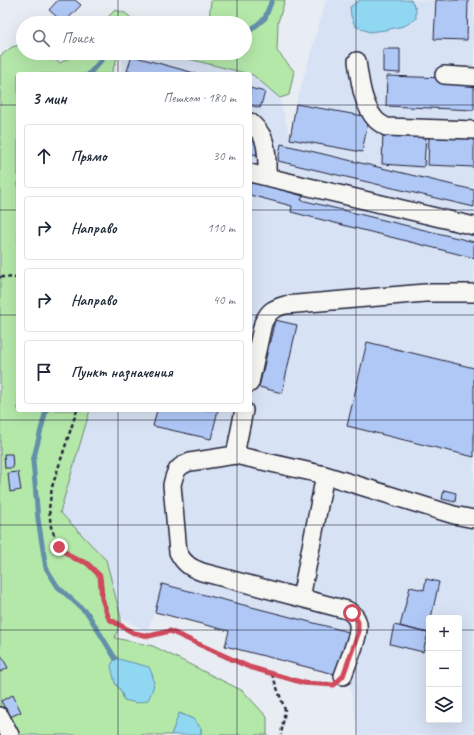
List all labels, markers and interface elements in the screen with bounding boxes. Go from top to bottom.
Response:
search box [16,16,252,60]
icon: search [30,27,52,49]
text: Поиск [62,29,94,48]
text: 3 мин [32,88,67,109]
text: Пешком · 180 m [163,90,236,106]
icon: ahead [33,145,55,167]
text: Прямо [71,147,107,166]
text: 30 m [213,148,235,164]
icon: right [33,217,55,239]
text: Направо [71,219,117,238]
text: 110 m [207,220,235,236]
icon: right [33,289,55,311]
text: Направо [71,291,117,310]
text: 40 m [213,292,235,308]
icon: arrive [33,361,55,383]
text: Пункт назначения [71,363,173,382]
route end [50,538,68,556]
route start [343,604,361,622]
map controls [426,615,462,723]
button: + [426,615,462,651]
button: − [426,651,462,687]
button: layers [426,687,462,723]

